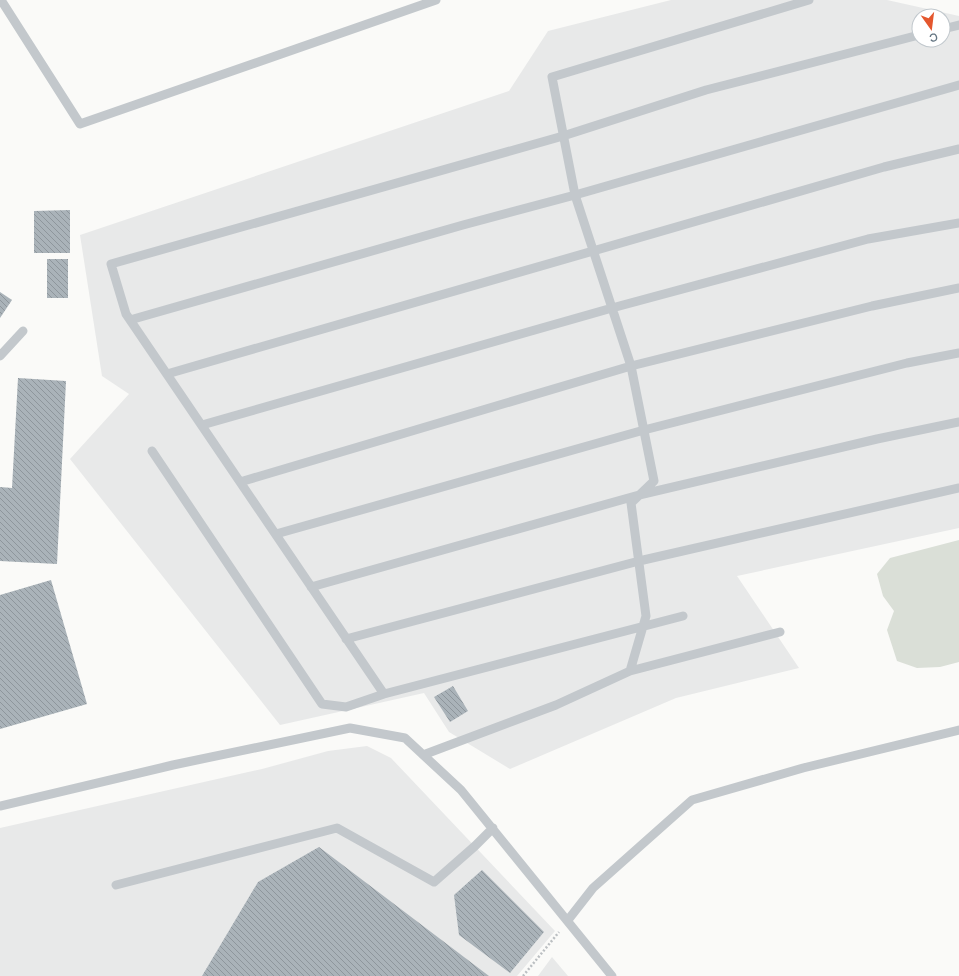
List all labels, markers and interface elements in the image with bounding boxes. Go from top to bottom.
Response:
north arrow [911,8,951,48]
text: С [928,30,939,46]

